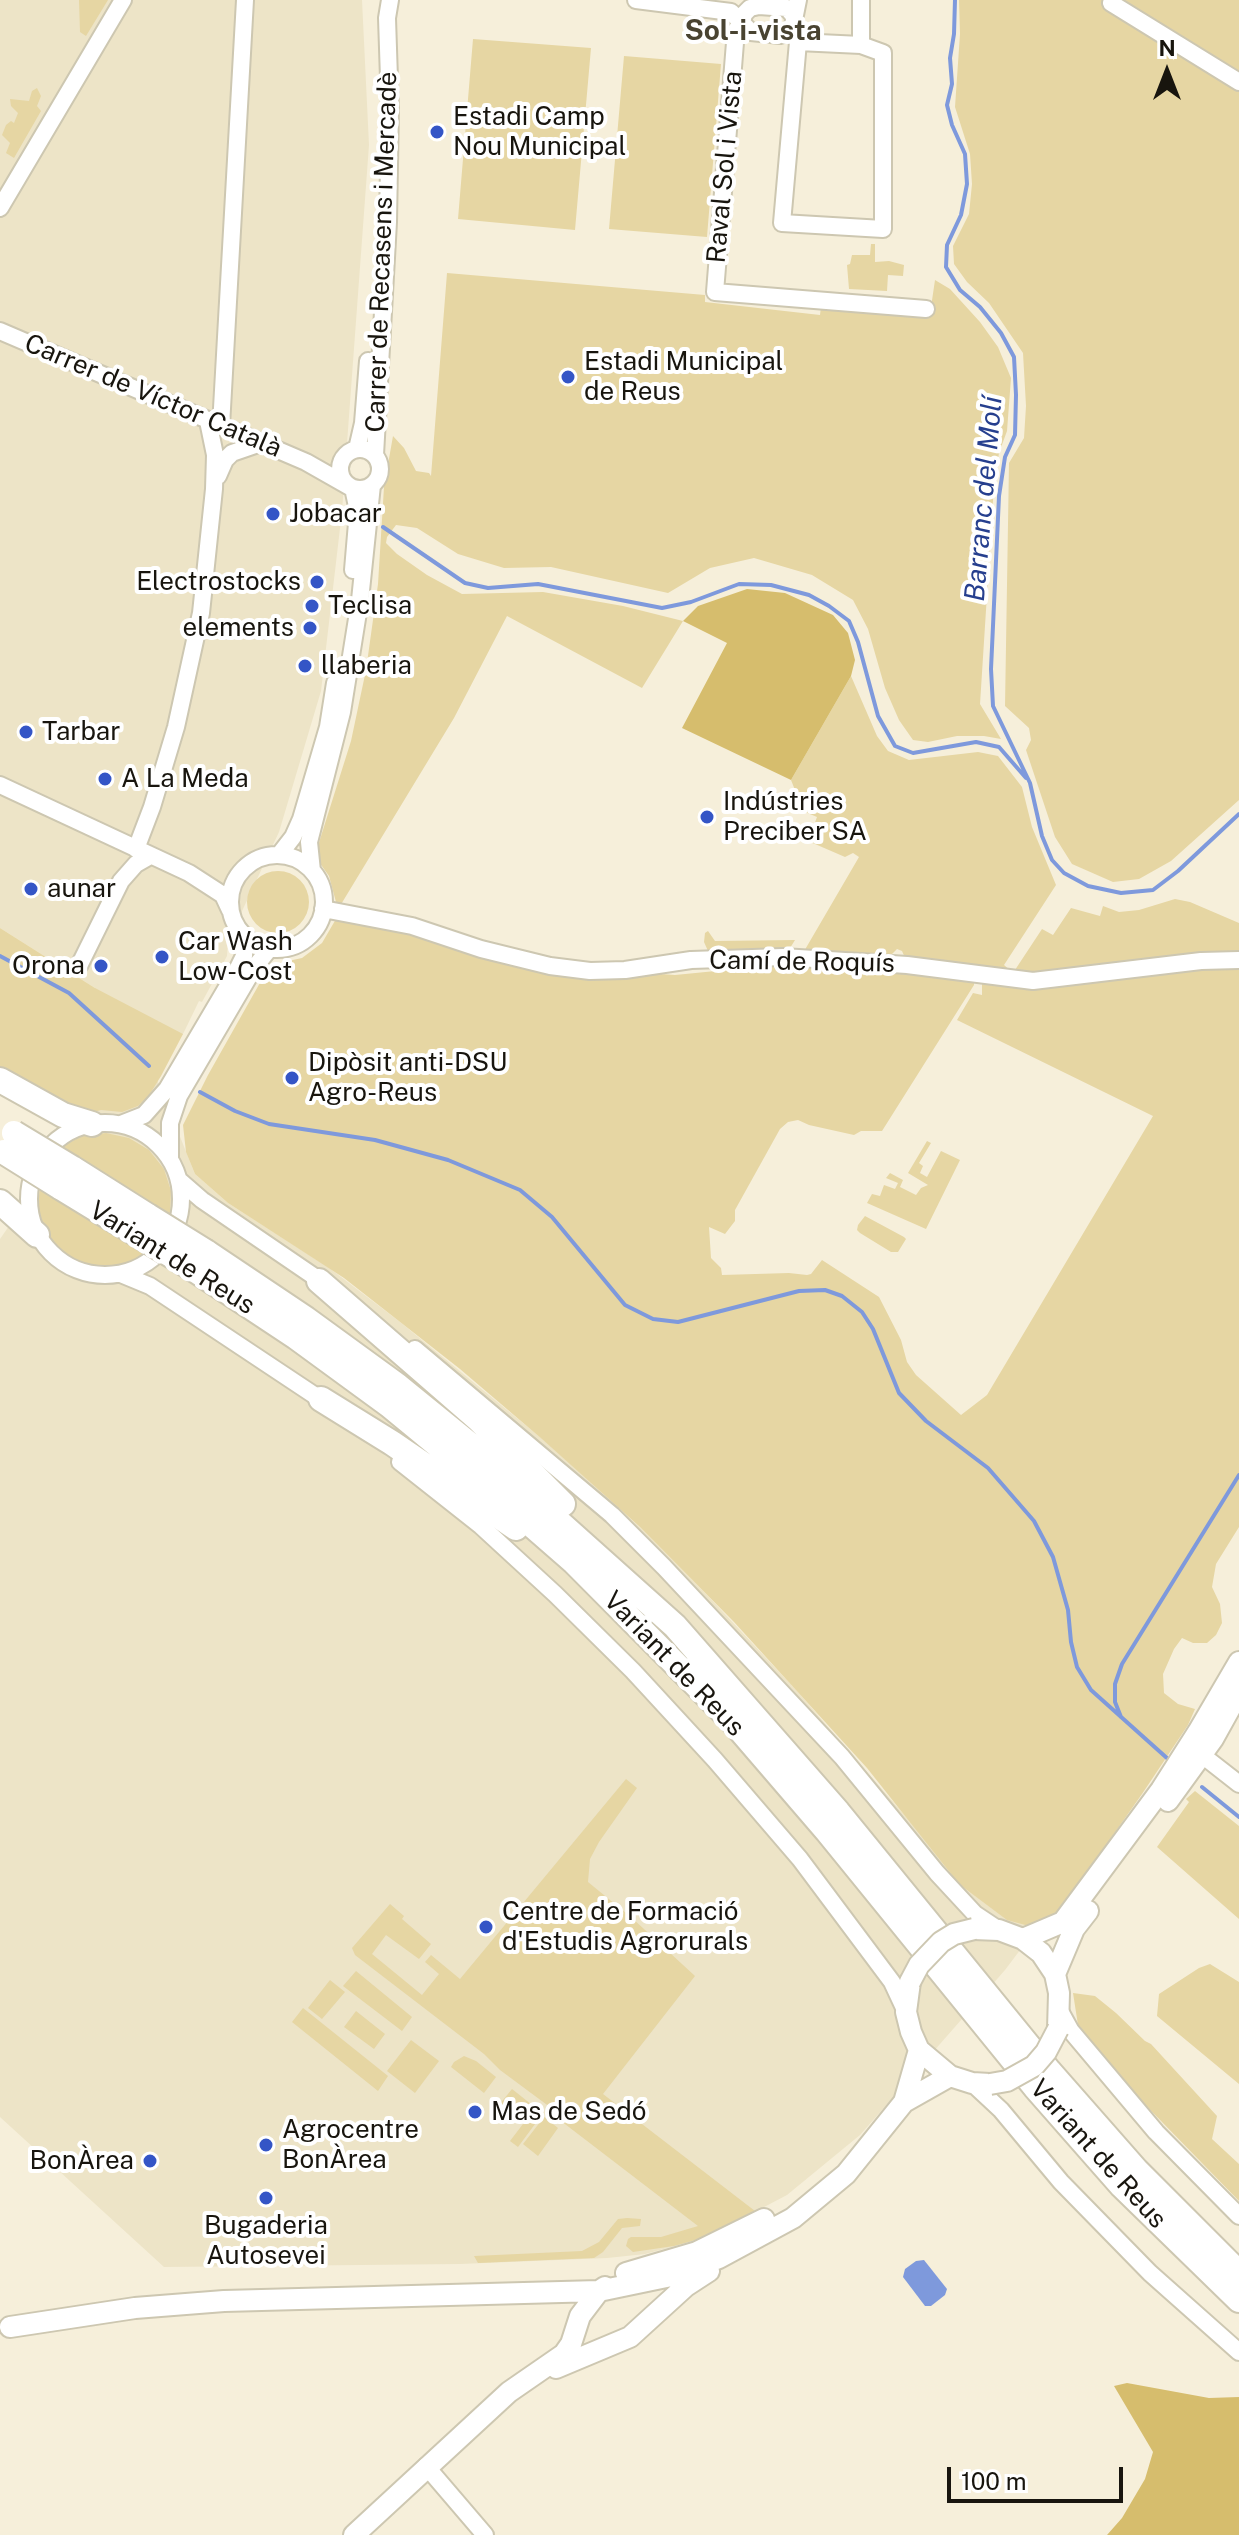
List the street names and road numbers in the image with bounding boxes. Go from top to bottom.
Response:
street label: Raval Sol i Vista [701,70,749,264]
street label: Carrer de Recasens i Mercadè [360,71,404,433]
street label: Carrer de Víctor Català [20,328,286,464]
street label: Camí de Roquís [709,945,895,979]
street label: Variant de Reus [83,1195,261,1321]
street label: Variant de Reus [597,1585,751,1743]
street label: Variant de Reus [1023,2073,1173,2235]

